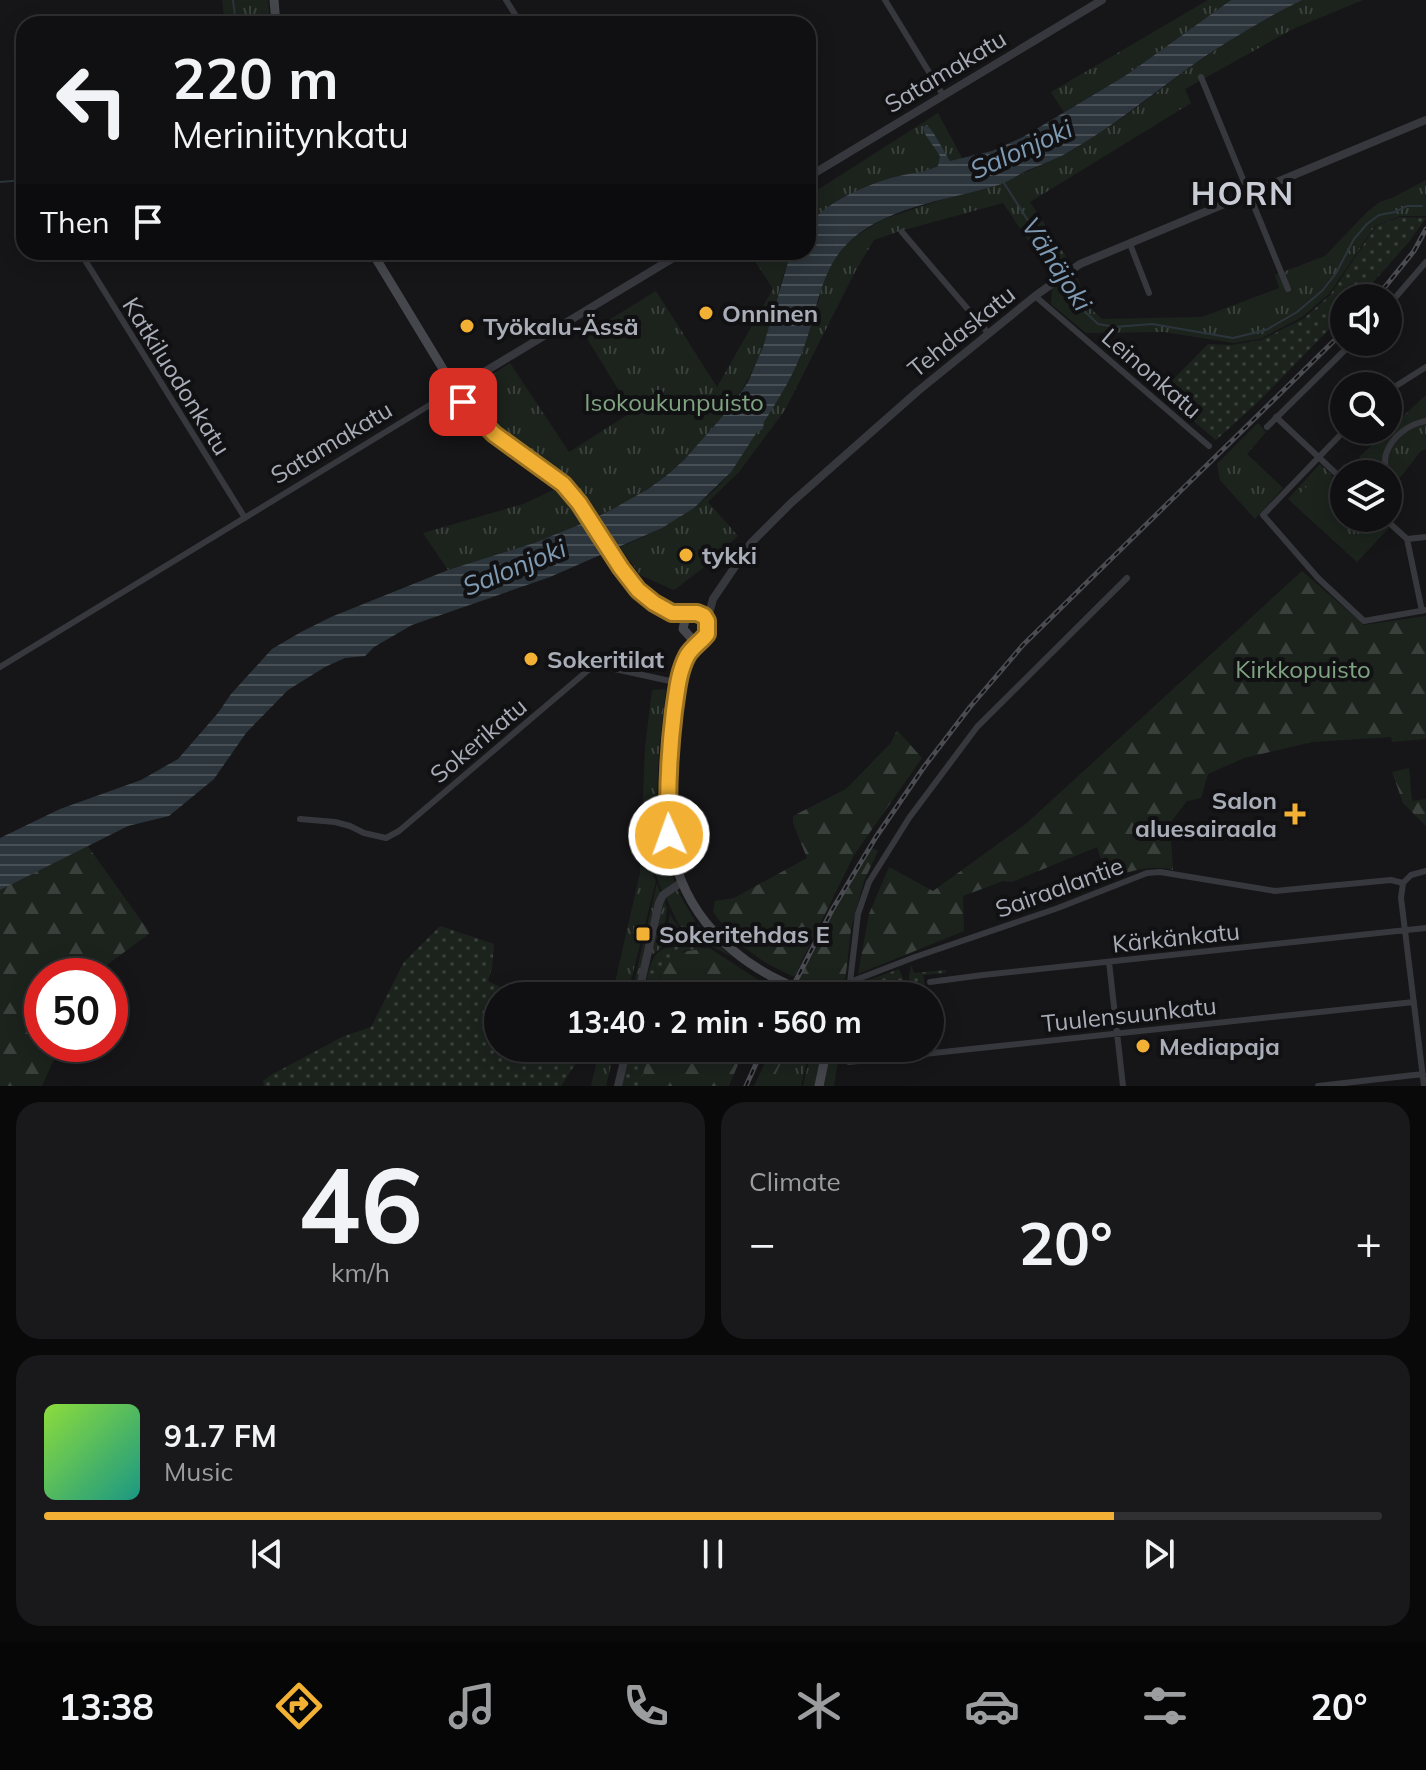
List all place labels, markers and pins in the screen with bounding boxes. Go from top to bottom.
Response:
place label: Onninen [722,298,818,328]
marker: Onninen [697,304,715,322]
place label: Työkalu-Ässä [483,311,639,341]
marker: Työkalu-Ässä [458,317,476,335]
pin [429,368,497,436]
place label: tykki [702,540,757,570]
marker: tykki [677,546,695,564]
place label: Sokeritilat [547,644,664,674]
marker: Sokeritilat [522,650,540,668]
place label: Salon aluesairaala [1135,785,1277,843]
marker: Salon aluesairaala [1284,803,1306,825]
place label: Sokeritehdas E [659,919,830,949]
marker: Sokeritehdas E [634,925,652,943]
place label: Mediapaja [1159,1031,1280,1061]
marker: Mediapaja [1134,1037,1152,1055]

